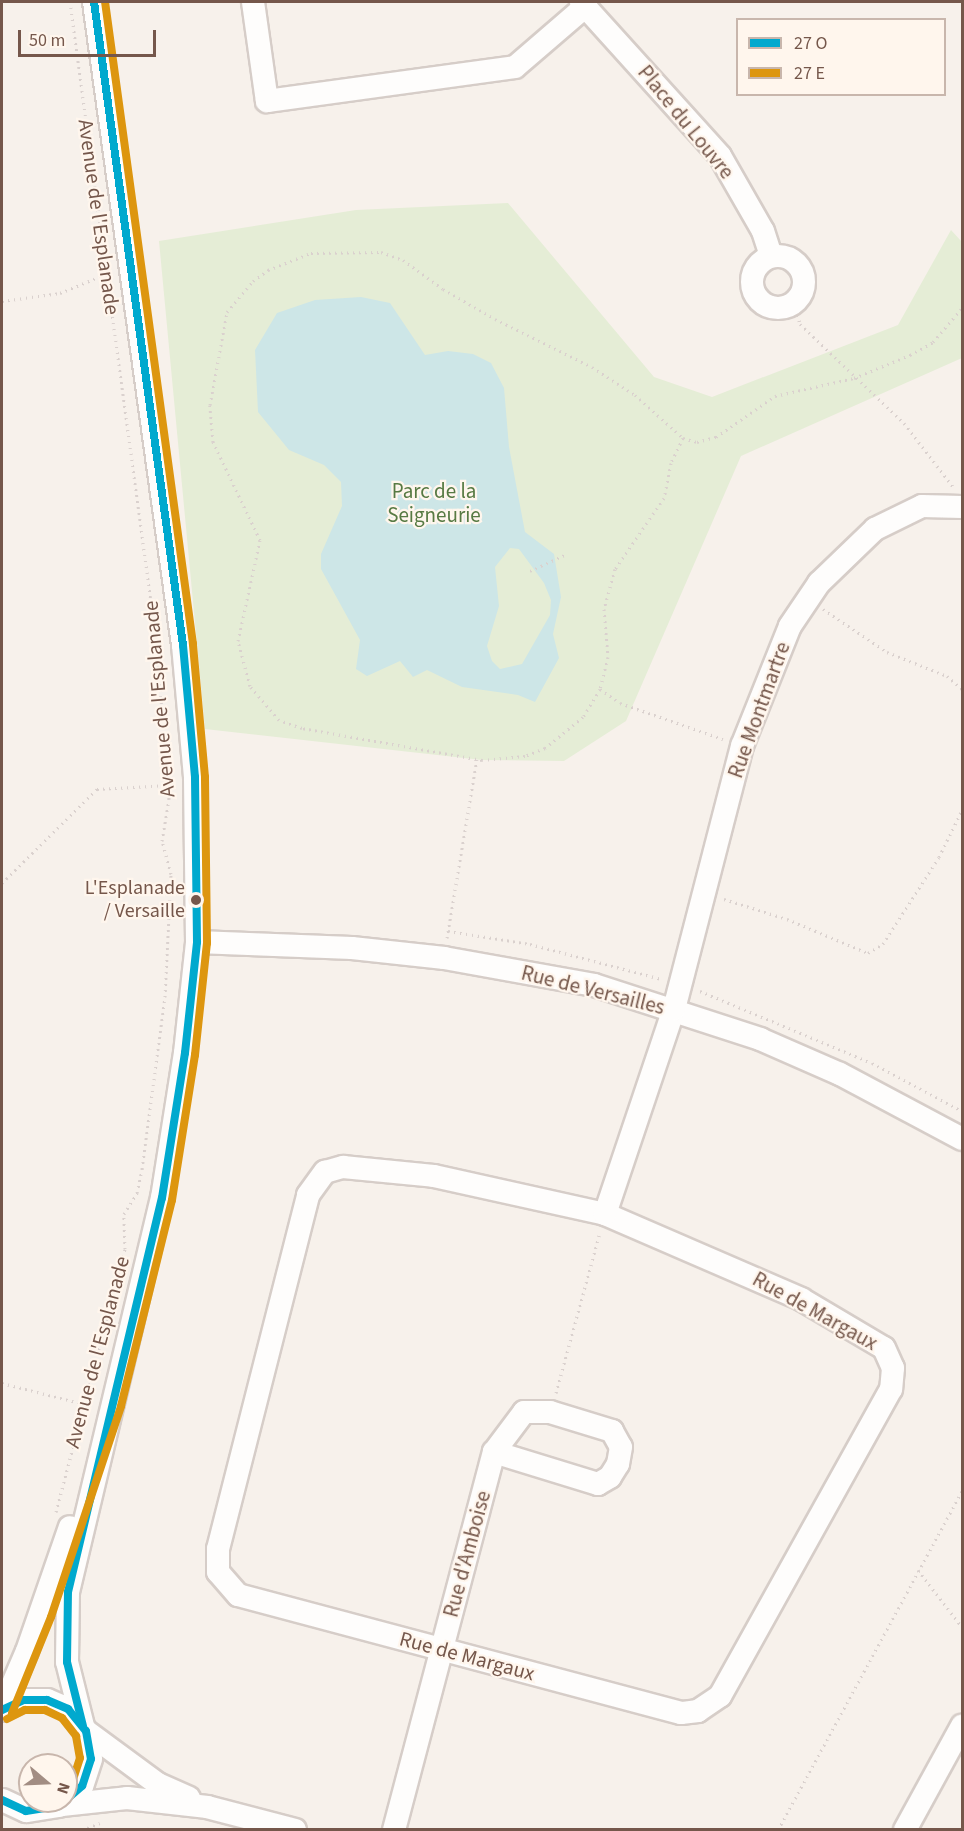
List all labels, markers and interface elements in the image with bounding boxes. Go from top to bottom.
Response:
scale bar [21,18,159,56]
legend [736,18,946,96]
text: 50 m [29,28,65,53]
text: 27 O [794,31,827,56]
street label: Place du Louvre [632,60,740,184]
text: 27 E [794,61,825,86]
street label: Avenue de l'Esplanade [73,118,125,316]
park label: Parc de la Seigneurie [387,478,481,528]
street label: Avenue de l'Esplanade [138,600,180,798]
street label: Rue Montmartre [723,638,795,782]
place label: L'Esplanade / Versaille [85,876,185,923]
marker: L'Esplanade / Versaille [190,894,202,906]
street label: Rue de Versailles [519,960,667,1020]
street label: Avenue de l'Esplanade [59,1253,135,1451]
street label: Rue de Margaux [748,1266,882,1356]
street label: Rue d'Amboise [438,1488,496,1620]
street label: Rue de Margaux [397,1626,537,1686]
north arrow [18,1753,78,1813]
text: N [51,1780,75,1797]

